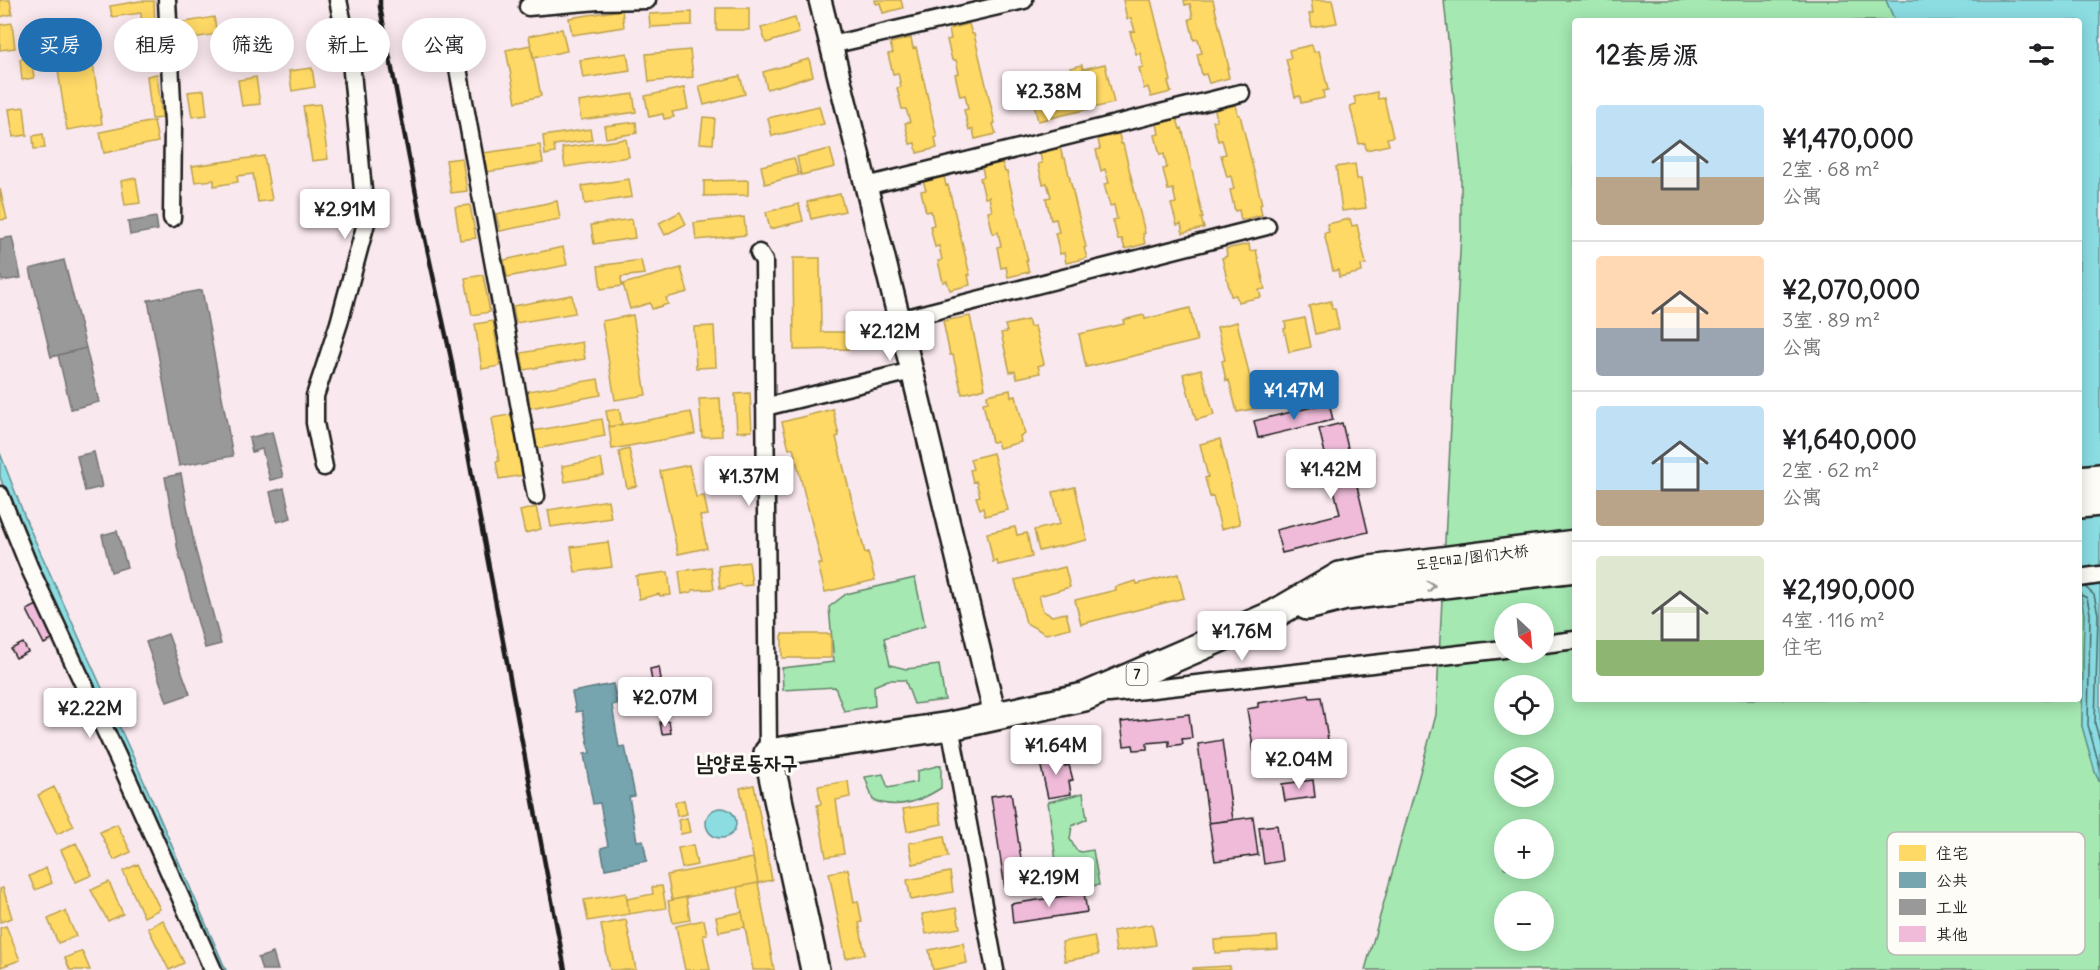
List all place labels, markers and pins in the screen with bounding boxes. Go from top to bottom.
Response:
pin: ¥2.38M [1000,71,1098,122]
pin: ¥2.91M [296,189,394,240]
pin: ¥2.12M [841,311,939,362]
pin: ¥1.47M [1245,370,1343,421]
pin: ¥1.42M [1282,449,1380,500]
pin: ¥1.37M [700,456,798,507]
pin: ¥1.76M [1193,611,1291,662]
pin: ¥2.07M [616,677,714,728]
pin: ¥2.22M [41,688,139,739]
pin: ¥1.64M [1007,725,1105,776]
pin: ¥2.04M [1250,739,1348,790]
pin: ¥2.19M [1000,857,1098,908]

